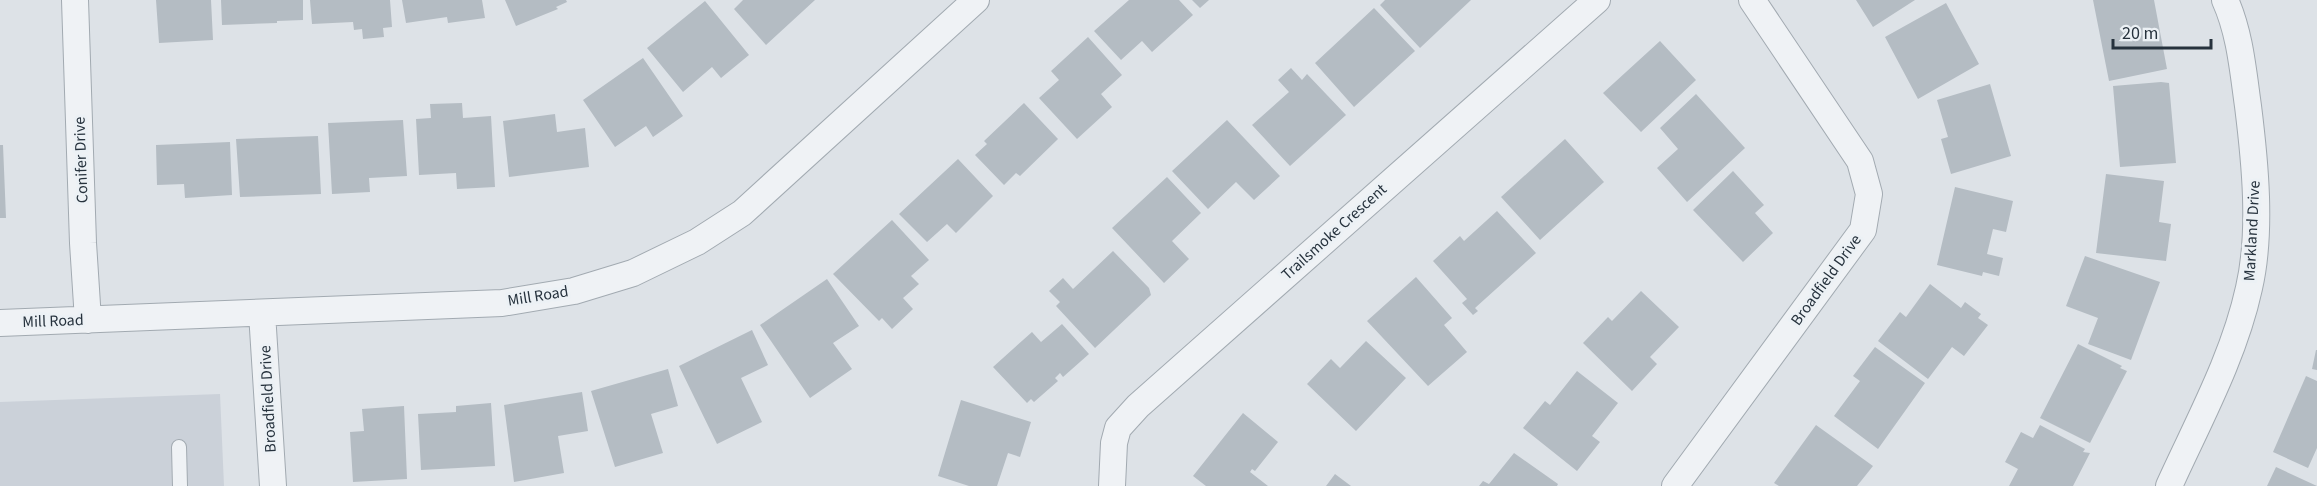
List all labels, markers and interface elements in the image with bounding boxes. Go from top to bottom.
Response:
scale bar [2113,12,2210,50]
text: 20 m [2122,21,2158,46]
street label: Conifer Drive [68,116,94,204]
street label: Trailsmoke Crescent [1277,178,1392,285]
street label: Markland Drive [2238,180,2266,282]
street label: Broadfield Drive [1785,230,1867,330]
street label: Mill Road [506,280,570,312]
street label: Mill Road [22,309,84,333]
street label: Broadfield Drive [254,345,282,453]

